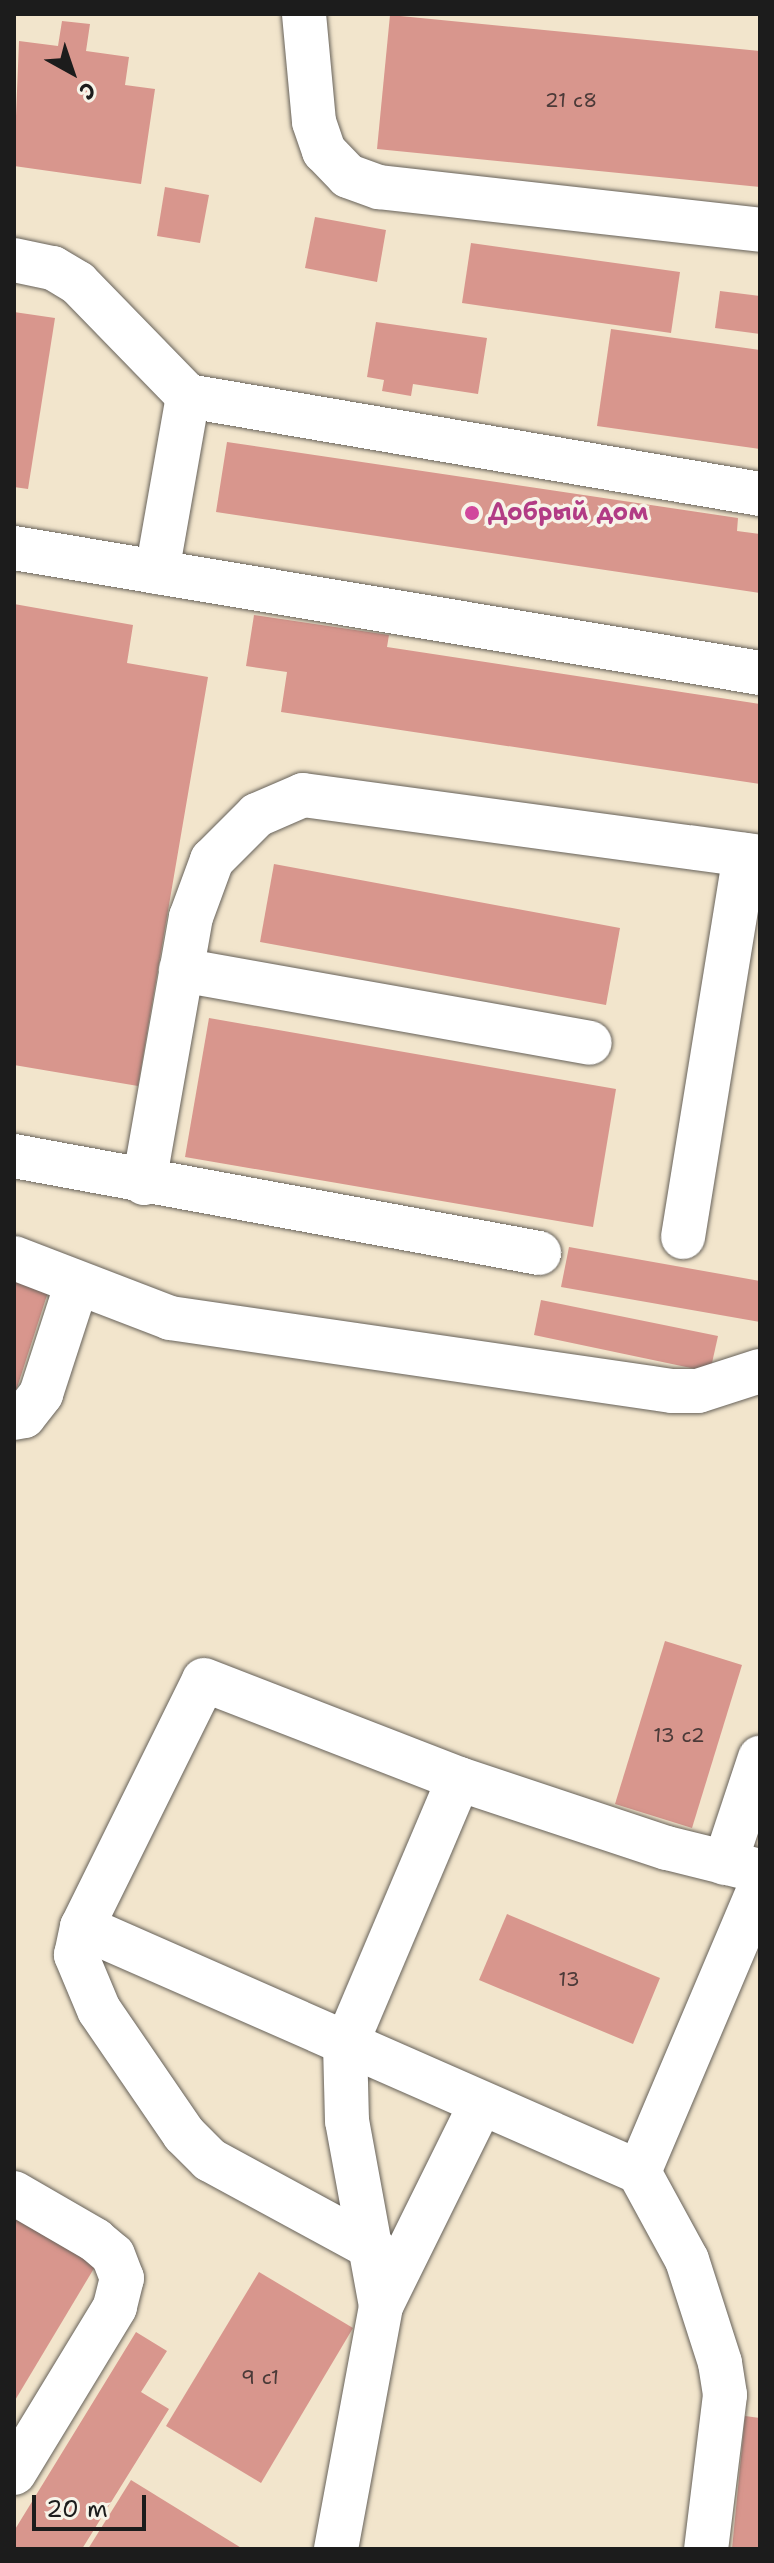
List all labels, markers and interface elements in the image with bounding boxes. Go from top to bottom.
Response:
north arrow [32,32,112,112]
text: С [73,75,102,106]
house number: 21 с8 [545,88,597,112]
place label: Добрый дом [488,499,648,527]
marker: Добрый дом [463,504,481,522]
house number: 13 с2 [653,1723,705,1747]
house number: 13 [558,1967,580,1991]
house number: 9 с1 [241,2365,279,2389]
scale bar [36,2479,150,2529]
text: 20 m [46,2493,108,2525]

